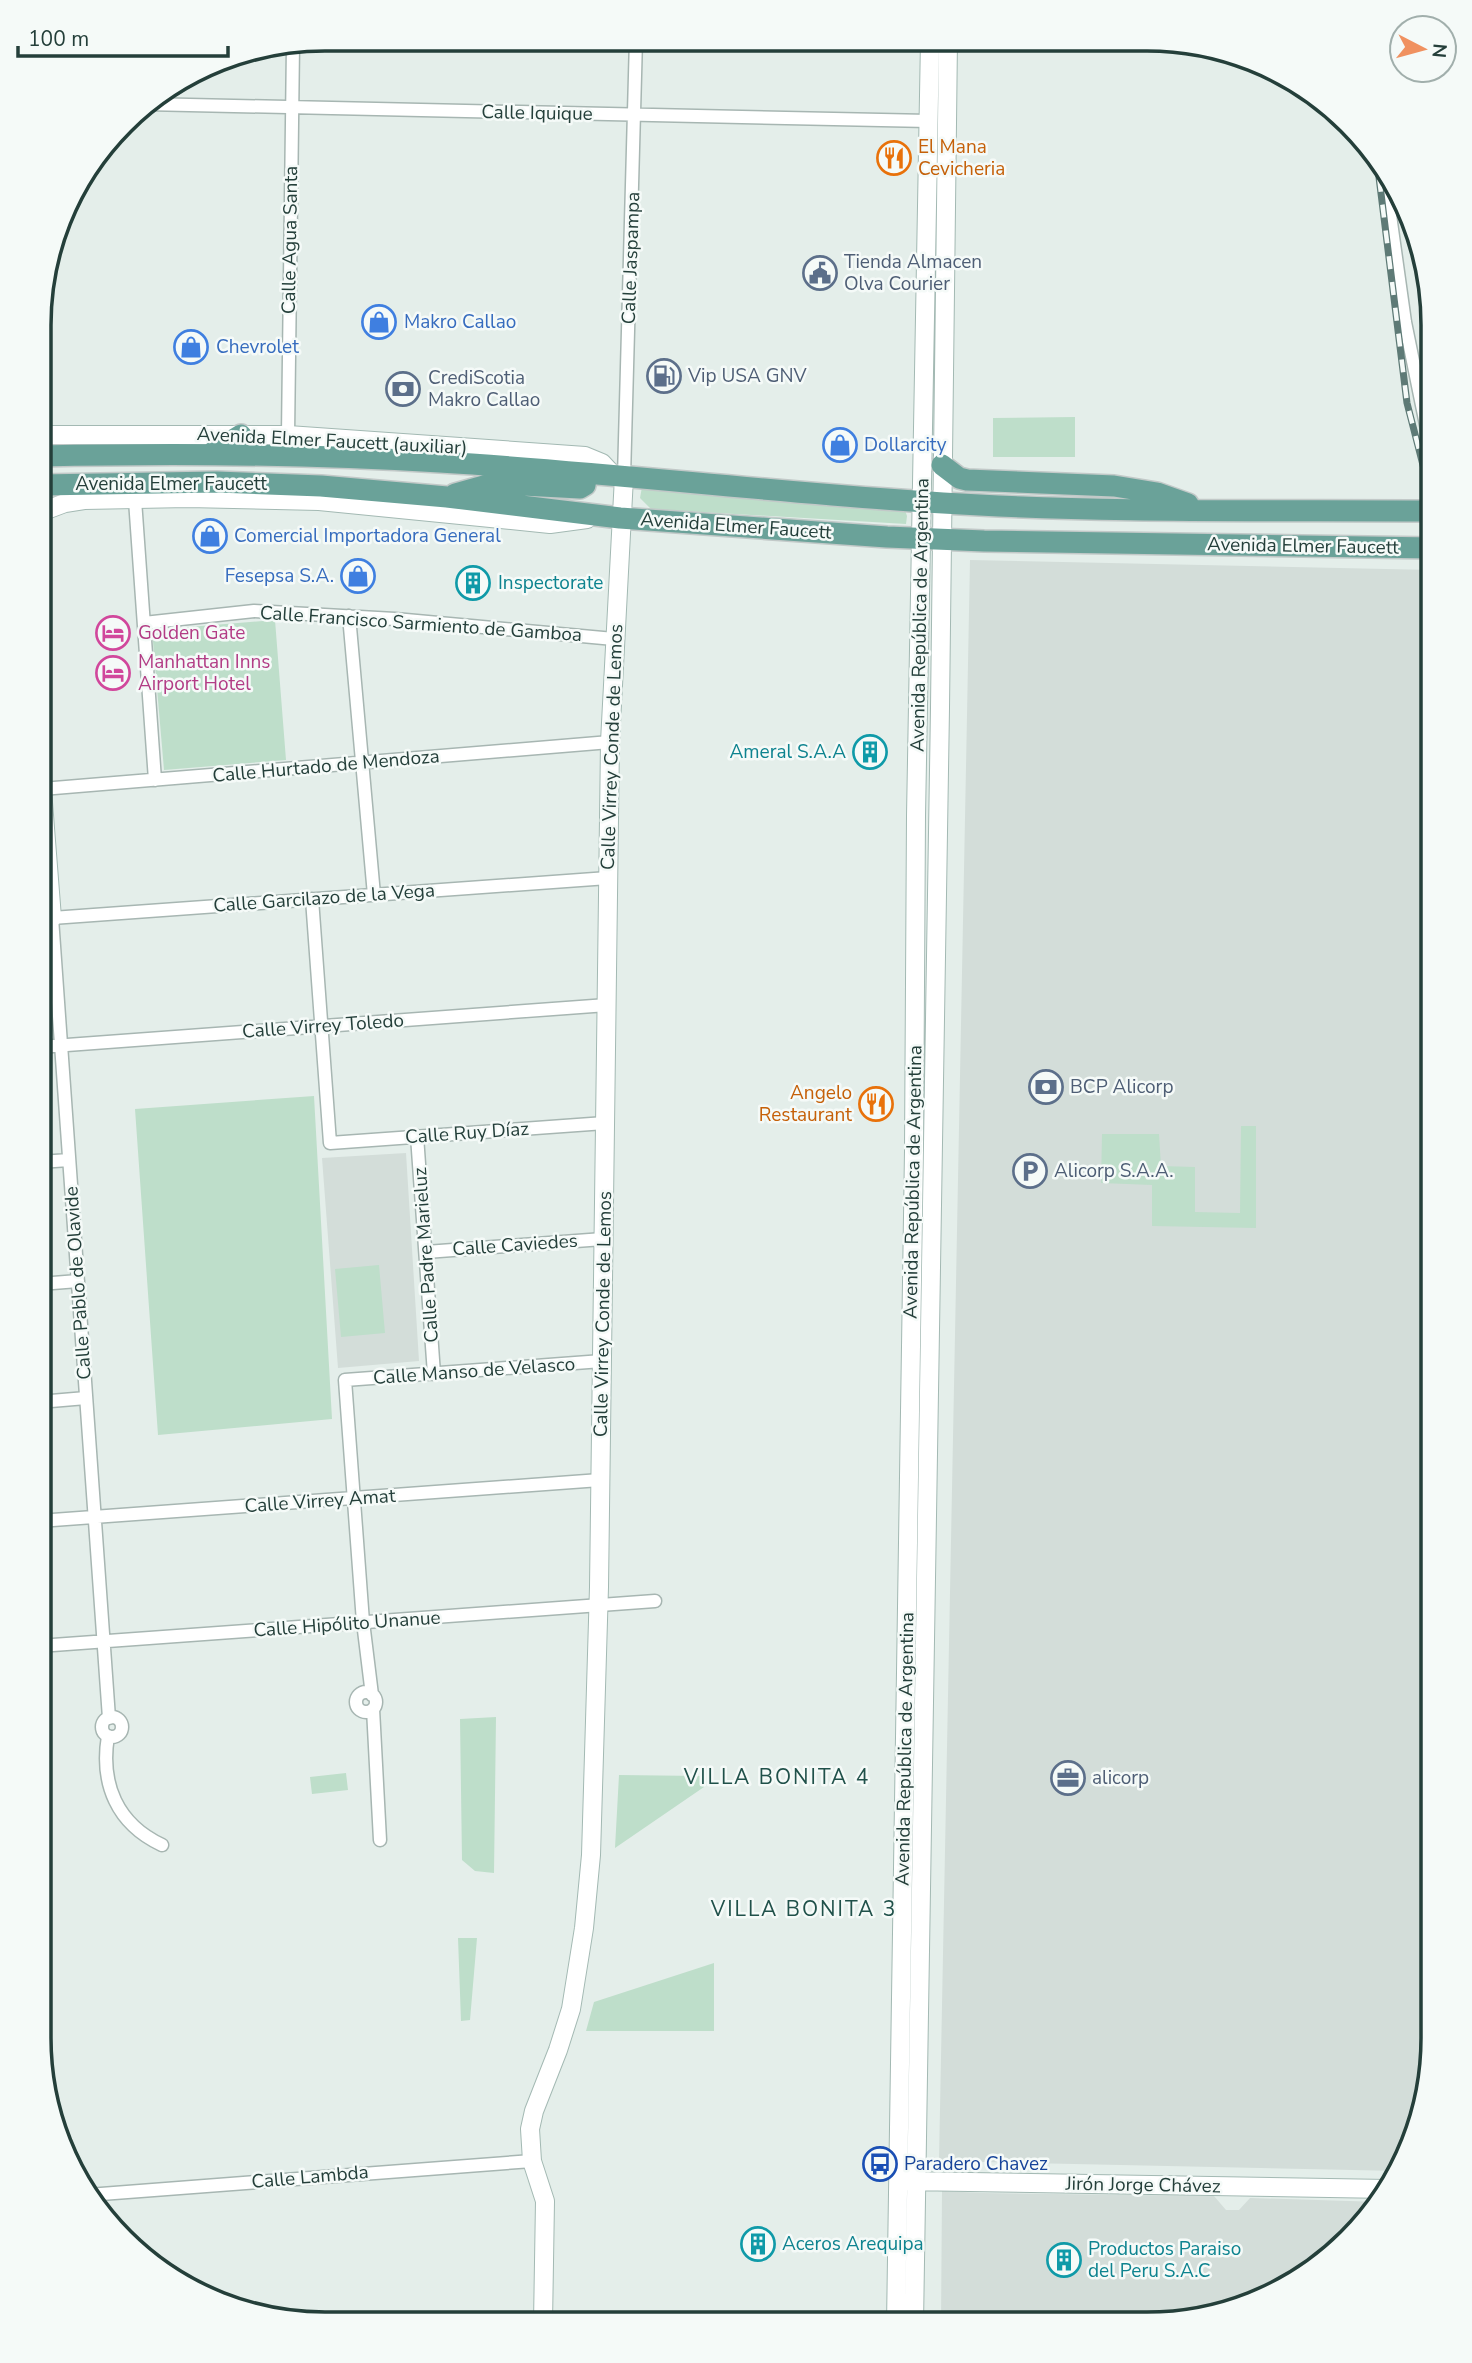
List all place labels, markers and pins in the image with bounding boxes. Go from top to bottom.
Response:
place label: El Mana Cevicheria [918,134,1005,182]
restaurant icon: El Mana Cevicheria [875,139,913,177]
place label: Tienda Almacen Olva Courier [844,249,982,297]
public building icon: Tienda Almacen Olva Courier [801,254,839,292]
shop icon: Makro Callao [360,303,398,341]
place label: Makro Callao [404,309,516,335]
shop icon: Chevrolet [172,328,210,366]
place label: Chevrolet [216,334,299,360]
fuel station icon: Vip USA GNV [645,357,683,395]
place label: Vip USA GNV [687,363,808,389]
place label: CrediScotia Makro Callao [428,365,540,413]
bank icon: CrediScotia Makro Callao [384,370,422,408]
shop icon: Dollarcity [821,426,859,464]
place label: Dollarcity [864,432,947,458]
shop icon: Comercial Importadora General [191,517,229,555]
place label: Comercial Importadora General [234,523,501,549]
shop icon: Fesepsa S.A. [339,557,377,595]
place label: Fesepsa S.A. [225,563,334,589]
building icon: Inspectorate [454,564,492,602]
place label: Inspectorate [498,570,603,596]
hotel icon: Golden Gate [94,614,132,652]
place label: Golden Gate [138,620,245,646]
place label: Manhattan Inns Airport Hotel [138,649,270,697]
hotel icon: Manhattan Inns Airport Hotel [94,654,132,692]
building icon: Ameral S.A.A [851,733,889,771]
place label: Ameral S.A.A [729,739,846,765]
bank icon: BCP Alicorp [1027,1068,1065,1106]
place label: BCP Alicorp [1070,1074,1173,1100]
place label: Angelo Restaurant [759,1080,852,1128]
restaurant icon: Angelo Restaurant [857,1085,895,1123]
parking icon: Alicorp S.A.A. [1011,1152,1049,1190]
place label: Alicorp S.A.A. [1054,1158,1174,1184]
office icon: alicorp [1049,1759,1087,1797]
place label: alicorp [1092,1765,1149,1791]
bus stop icon: Paradero Chavez [861,2145,899,2183]
place label: Paradero Chavez [904,2151,1048,2177]
building icon: Aceros Arequipa [739,2225,777,2263]
place label: Aceros Arequipa [782,2231,924,2257]
place label: Productos Paraiso del Peru S.A.C [1088,2236,1241,2284]
building icon: Productos Paraiso del Peru S.A.C [1045,2241,1083,2279]

